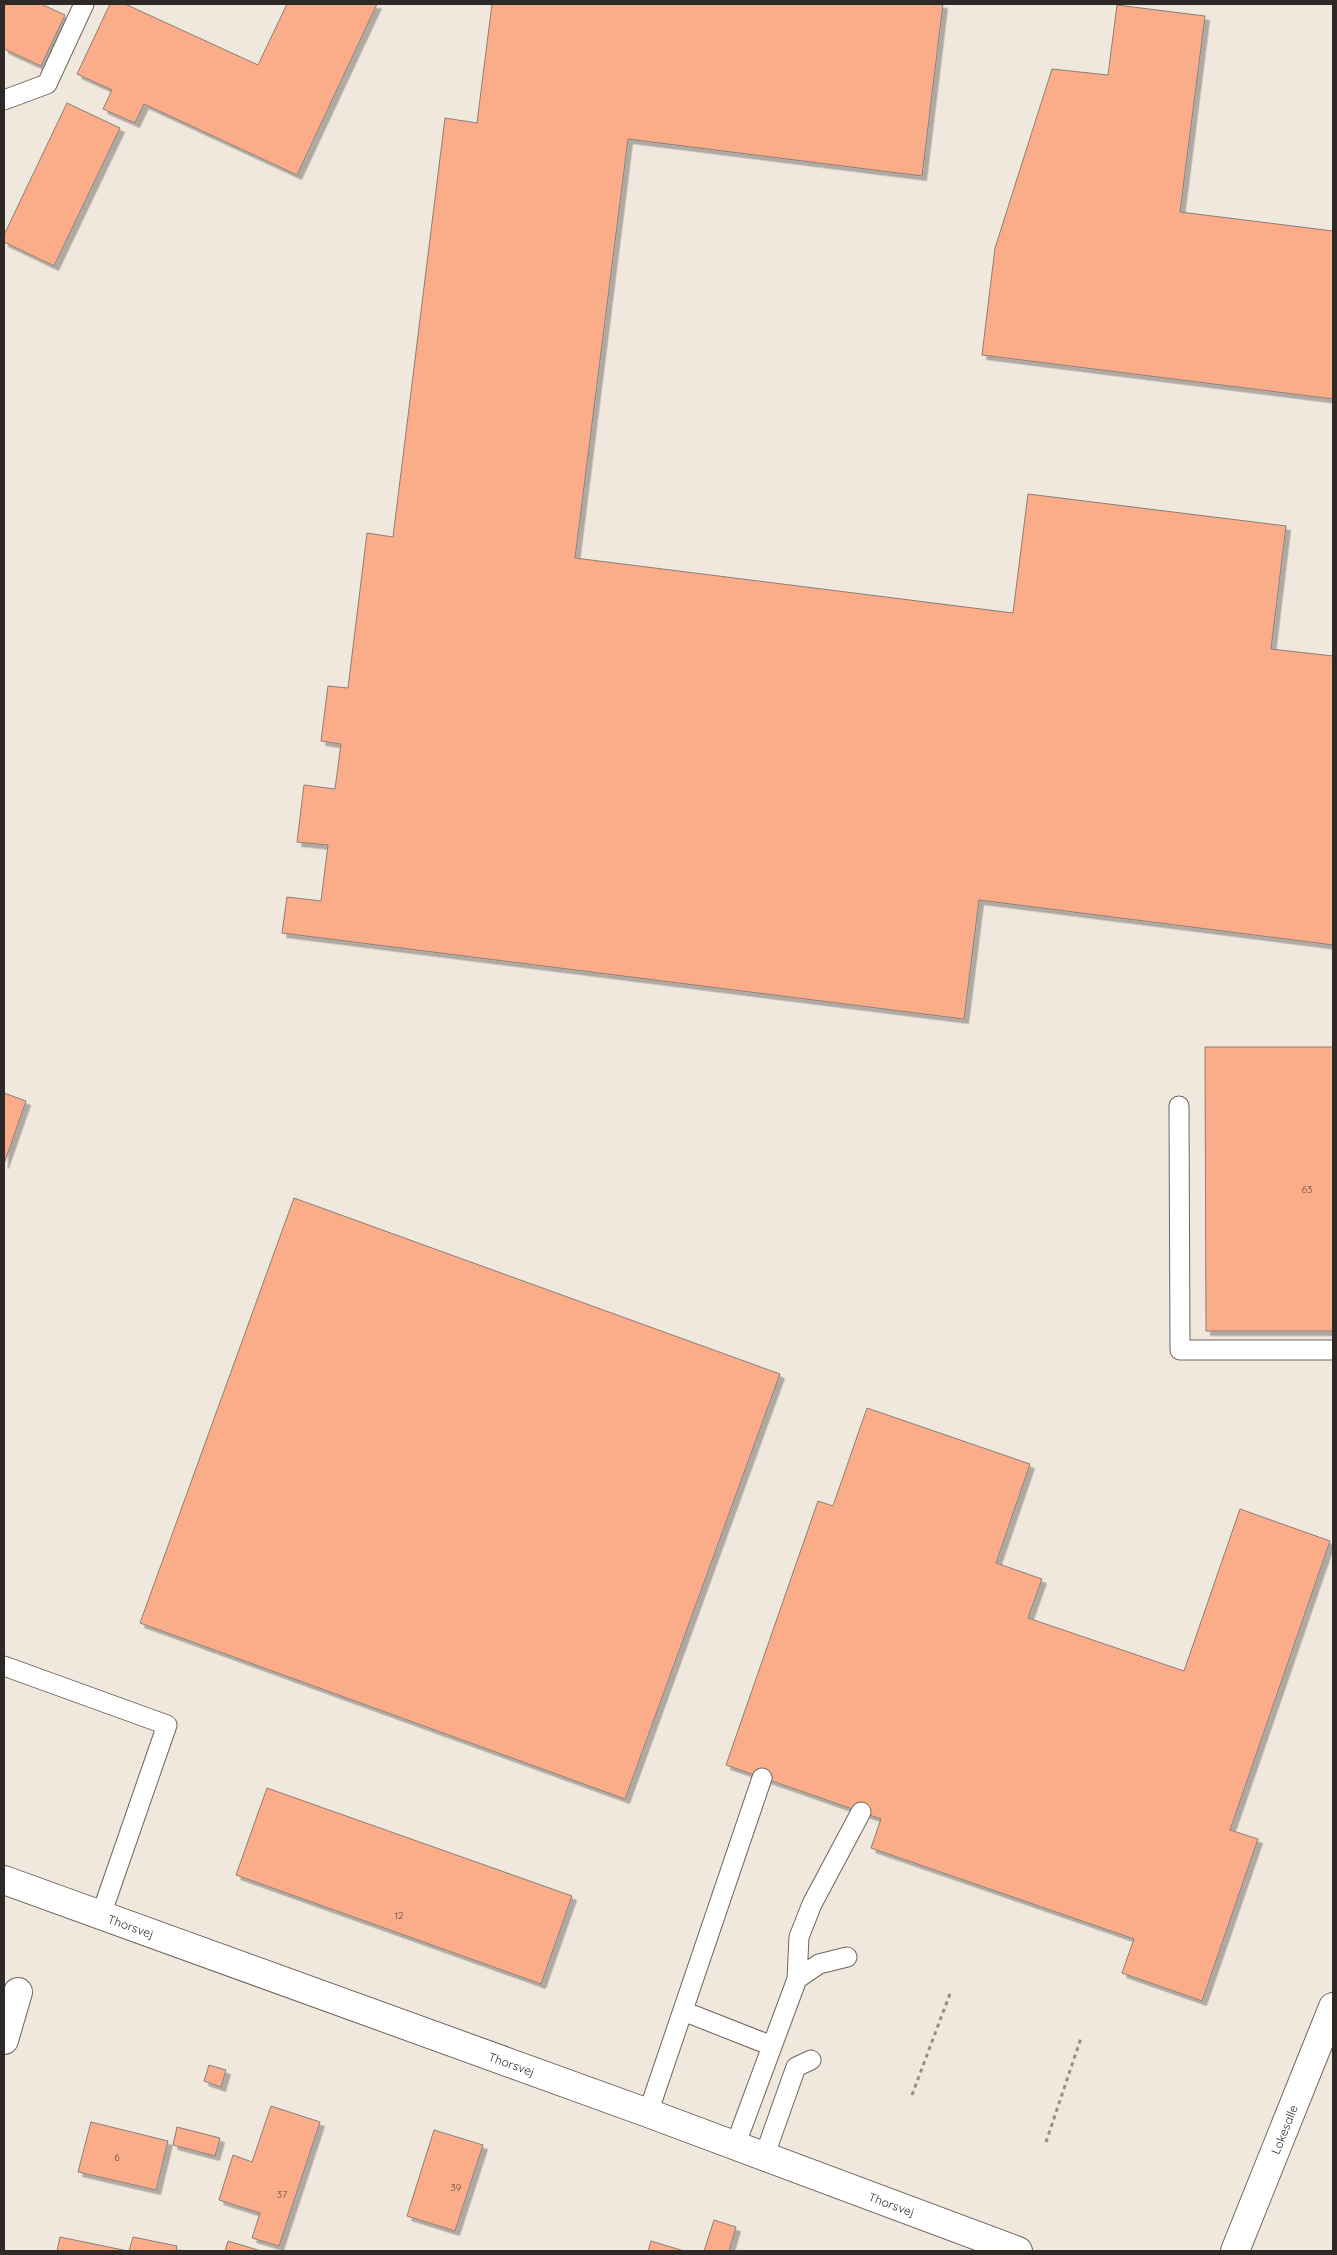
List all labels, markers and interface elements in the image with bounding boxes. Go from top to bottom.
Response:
house number: 63 [1302,1183,1312,1196]
house number: 12 [394,1909,404,1922]
street label: Thorsvej [106,1911,156,1941]
street label: Thorsvej [487,2049,537,2079]
street label: Lokesalle [1267,2102,1301,2156]
house number: 6 [114,2151,120,2164]
house number: 39 [451,2181,462,2194]
house number: 37 [277,2188,287,2201]
street label: Thorsvej [867,2189,917,2219]

